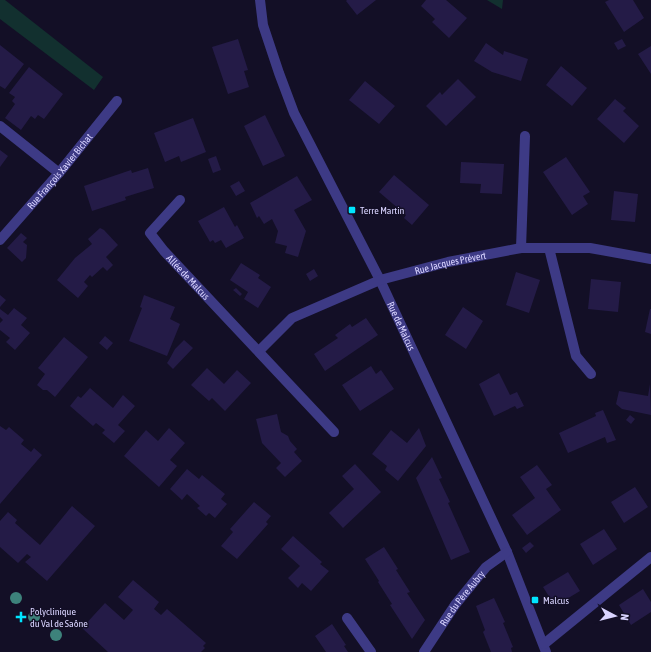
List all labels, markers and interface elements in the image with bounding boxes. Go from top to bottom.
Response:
street label: Rue François Xavier Bichat [25,131,95,211]
marker: Terre Martin [347,205,357,215]
place label: Terre Martin [360,205,405,216]
street label: Rue Jacques Prévert [413,250,487,277]
street label: Allée de Malcus [164,253,212,302]
street label: Rue de Malcus [385,300,417,353]
street label: Rue du Père Aubry [438,569,487,628]
marker: Malcus [530,595,540,605]
place label: Malcus [543,595,569,606]
north arrow [595,596,635,636]
place label: Polyclinique du Val de Saône [30,606,88,629]
marker: Polyclinique du Val de Saône [15,611,27,623]
text: N [619,613,631,621]

